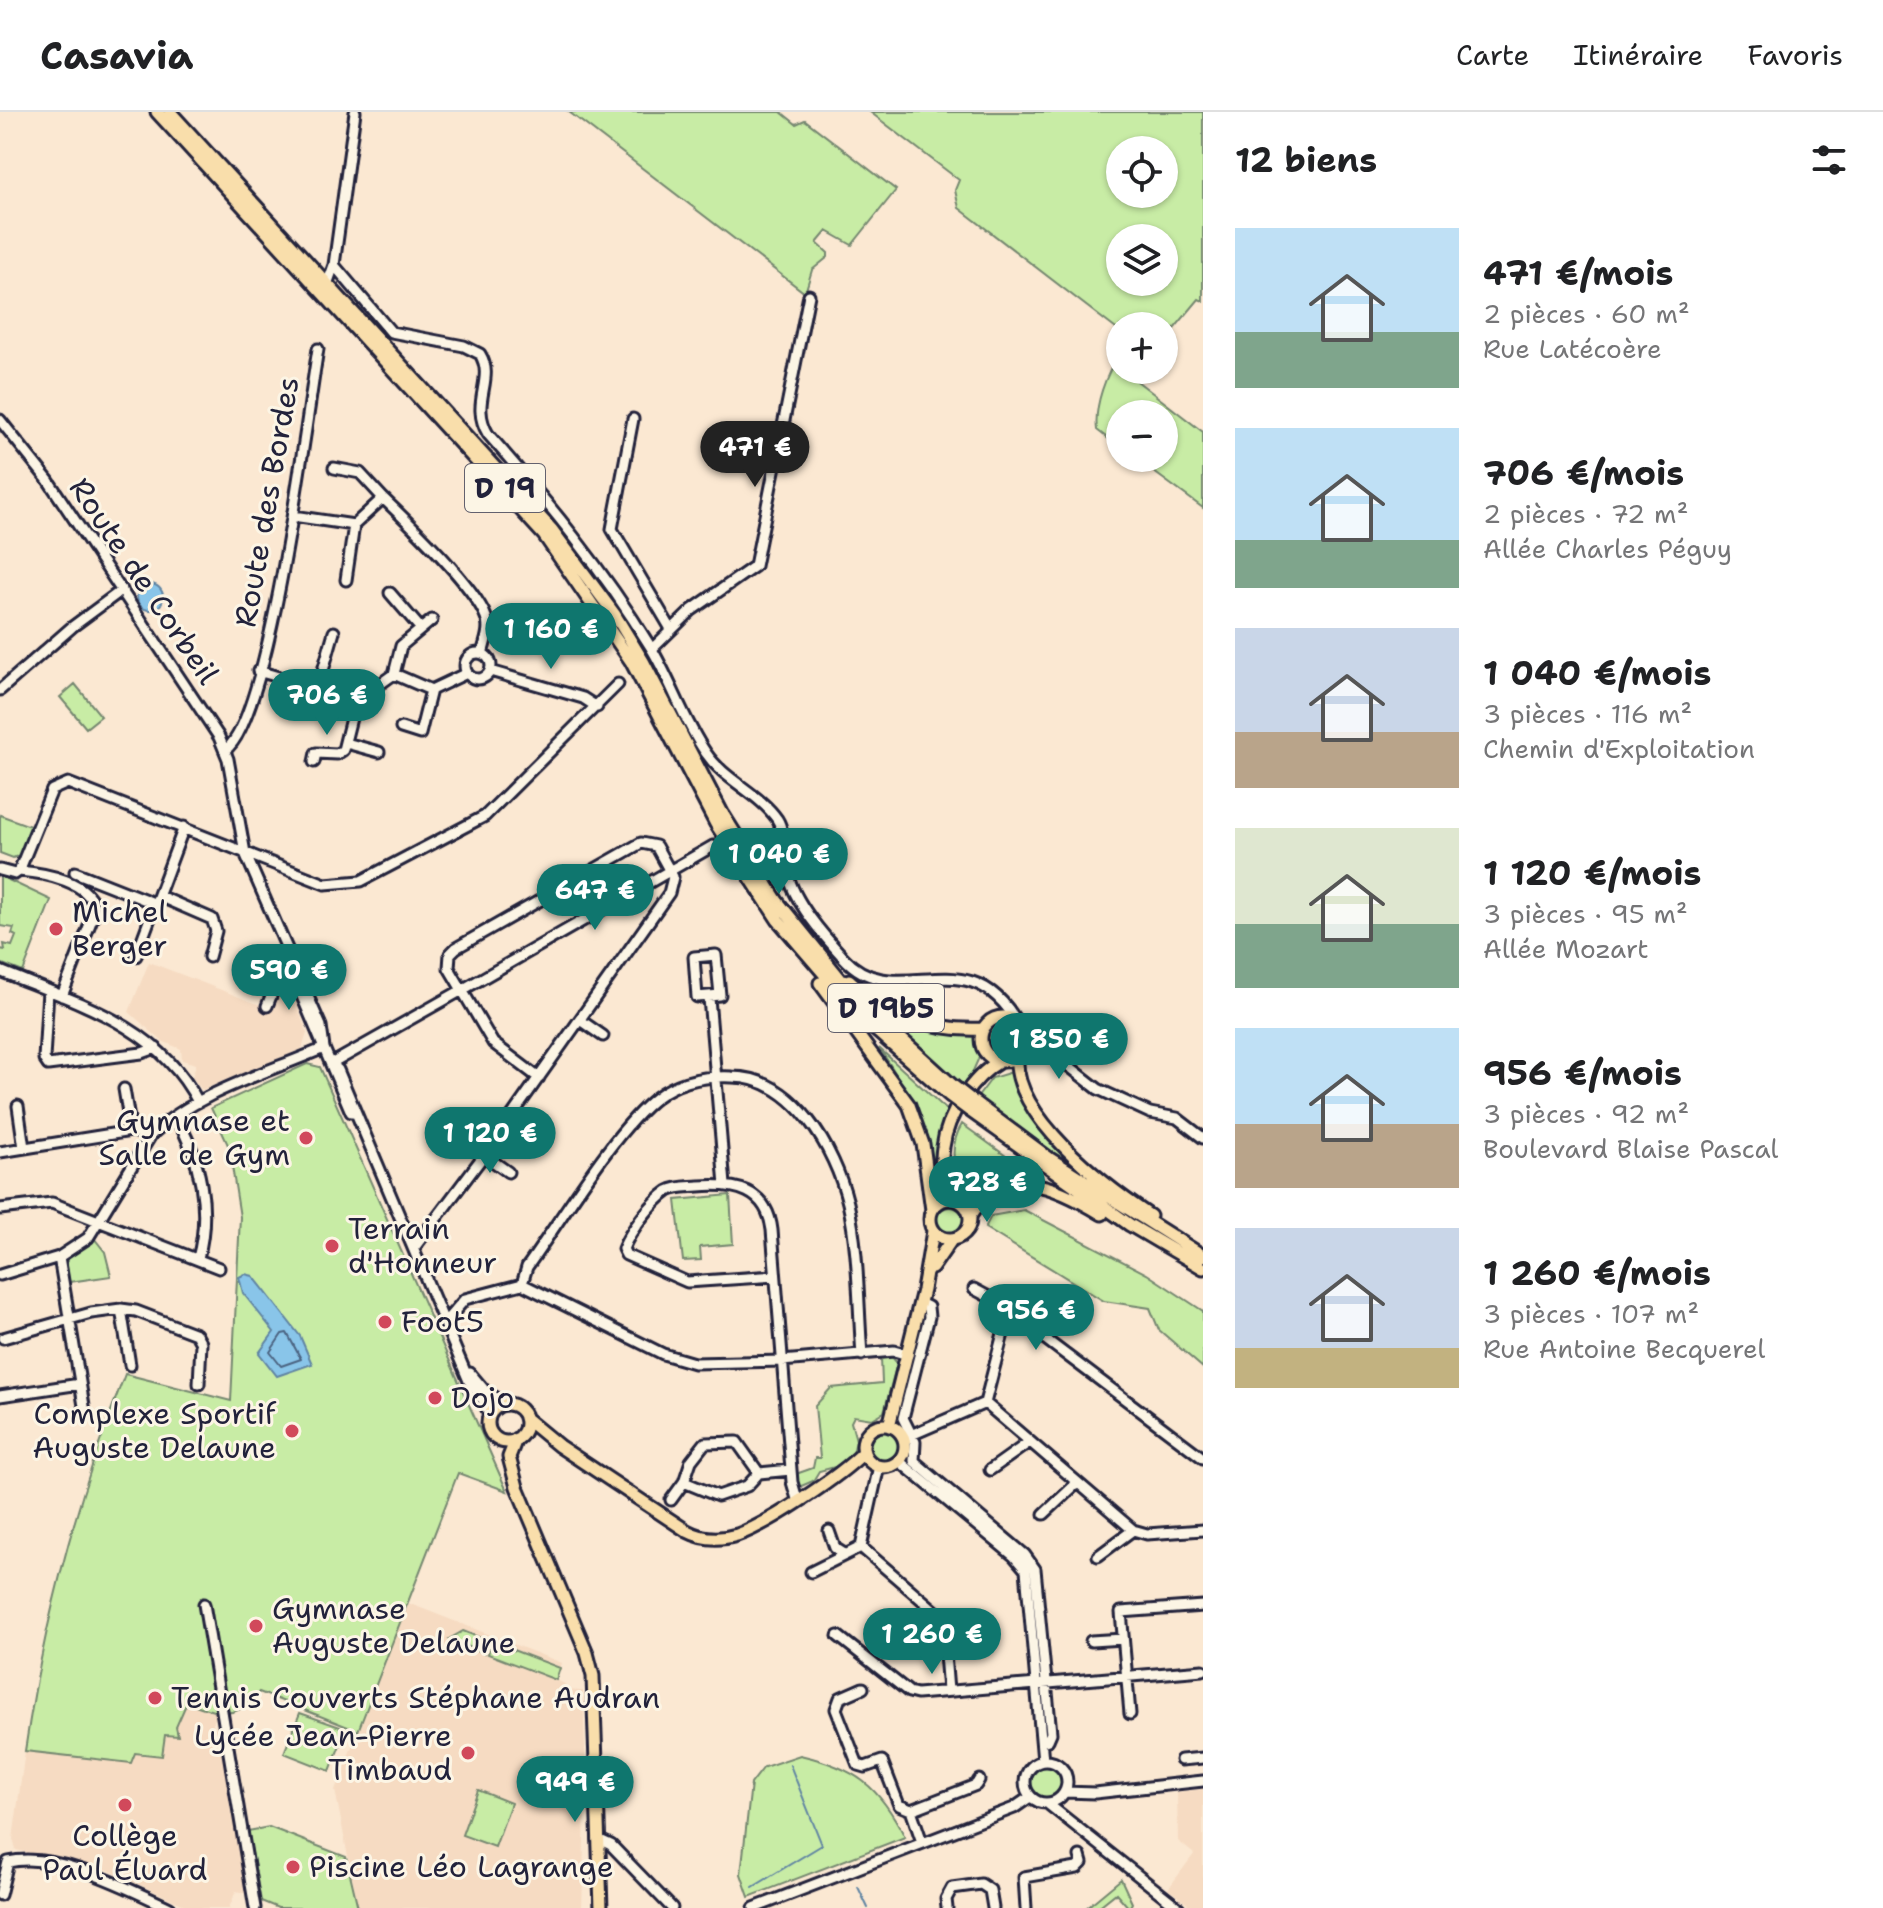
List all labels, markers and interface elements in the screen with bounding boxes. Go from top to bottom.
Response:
text: Casavia [40,30,193,81]
text: Carte [1456,36,1529,74]
text: Itinéraire [1573,36,1703,74]
text: Favoris [1747,36,1843,74]
map controls [1106,136,1178,472]
button: locate [1106,136,1178,208]
text: 12 biens [1235,137,1377,183]
icon: filters [1807,138,1851,182]
button: layers [1106,224,1178,296]
text: 471 €/mois [1483,250,1673,296]
icon: home [1299,260,1395,356]
text: 2 pièces · 60 m² [1483,296,1690,331]
button: + [1106,312,1178,384]
text: Rue Latécoère [1483,331,1662,366]
street label: Route des Bordes [224,374,309,630]
button: − [1106,400,1178,472]
pin: 471 € [699,421,811,489]
text: 471 € [718,429,792,464]
text: 706 €/mois [1483,450,1684,496]
icon: home [1299,460,1395,556]
road number: D 19 [465,464,545,512]
street label: Route de Corbeil [60,469,229,692]
text: 2 pièces · 72 m² [1483,496,1688,531]
text: Allée Charles Péguy [1483,531,1732,566]
pin: 1 160 € [477,603,625,671]
text: 1 160 € [503,611,599,646]
text: 1 040 €/mois [1483,650,1712,696]
icon: home [1299,660,1395,756]
pin: 706 € [271,669,383,737]
text: 706 € [286,677,368,712]
text: 3 pièces · 116 m² [1483,696,1692,731]
text: Chemin d'Exploitation [1483,731,1755,766]
pin: 1 040 € [705,828,853,896]
text: 1 040 € [728,836,830,871]
text: 1 120 €/mois [1483,850,1702,896]
icon: home [1299,860,1395,956]
pin: 647 € [539,864,651,932]
text: 647 € [555,872,635,907]
place label: Michel Berger [72,891,168,966]
text: 3 pièces · 95 m² [1483,896,1688,931]
marker: Michel Berger [47,920,65,938]
text: Allée Mozart [1483,931,1649,966]
pin: 590 € [233,944,345,1012]
text: 590 € [250,952,328,987]
road number: D 19b5 [828,984,944,1032]
pin: 1 850 € [985,1013,1133,1081]
text: 1 850 € [1009,1021,1109,1056]
text: 956 €/mois [1483,1050,1682,1096]
icon: home [1299,1060,1395,1156]
text: 3 pièces · 92 m² [1483,1096,1689,1131]
place label: Gymnase et Salle de Gym [99,1100,290,1175]
pin: 1 120 € [416,1107,564,1175]
text: 1 120 € [443,1115,537,1150]
marker: Gymnase et Salle de Gym [297,1129,315,1147]
text: Boulevard Blaise Pascal [1483,1131,1778,1166]
pin: 728 € [931,1156,1043,1224]
text: 728 € [947,1164,1027,1199]
place label: Terrain d'Honneur [348,1208,497,1283]
marker: Terrain d'Honneur [323,1237,341,1255]
text: 1 260 €/mois [1483,1250,1711,1296]
icon: home [1299,1260,1395,1356]
pin: 956 € [980,1284,1092,1352]
text: 956 € [996,1292,1076,1327]
text: 3 pièces · 107 m² [1483,1296,1699,1331]
place label: Foot5 [401,1301,484,1342]
marker: Foot5 [376,1313,394,1331]
text: Rue Antoine Becquerel [1483,1331,1765,1366]
place label: Dojo [451,1377,514,1418]
marker: Dojo [426,1389,444,1407]
place label: Complexe Sportif Auguste Delaune [32,1393,277,1468]
marker: Complexe Sportif Auguste Delaune [283,1422,301,1440]
place label: Gymnase Auguste Delaune [272,1588,516,1663]
pin: 1 260 € [858,1608,1006,1676]
text: 1 260 € [881,1616,983,1651]
marker: Gymnase Auguste Delaune [247,1617,265,1635]
place label: Tennis Couverts Stéphane Audran [171,1677,660,1718]
marker: Tennis Couverts Stéphane Audran [146,1689,164,1707]
place label: Lycée Jean-Pierre Timbaud [194,1715,452,1790]
marker: Lycée Jean-Pierre Timbaud [459,1744,477,1762]
pin: 949 € [519,1756,631,1824]
text: 949 € [535,1764,615,1799]
marker: Collège Paul Éluard [116,1796,134,1814]
place label: Collège Paul Éluard [42,1815,208,1890]
place label: Piscine Léo Lagrange [309,1846,614,1887]
marker: Piscine Léo Lagrange [284,1858,302,1876]

